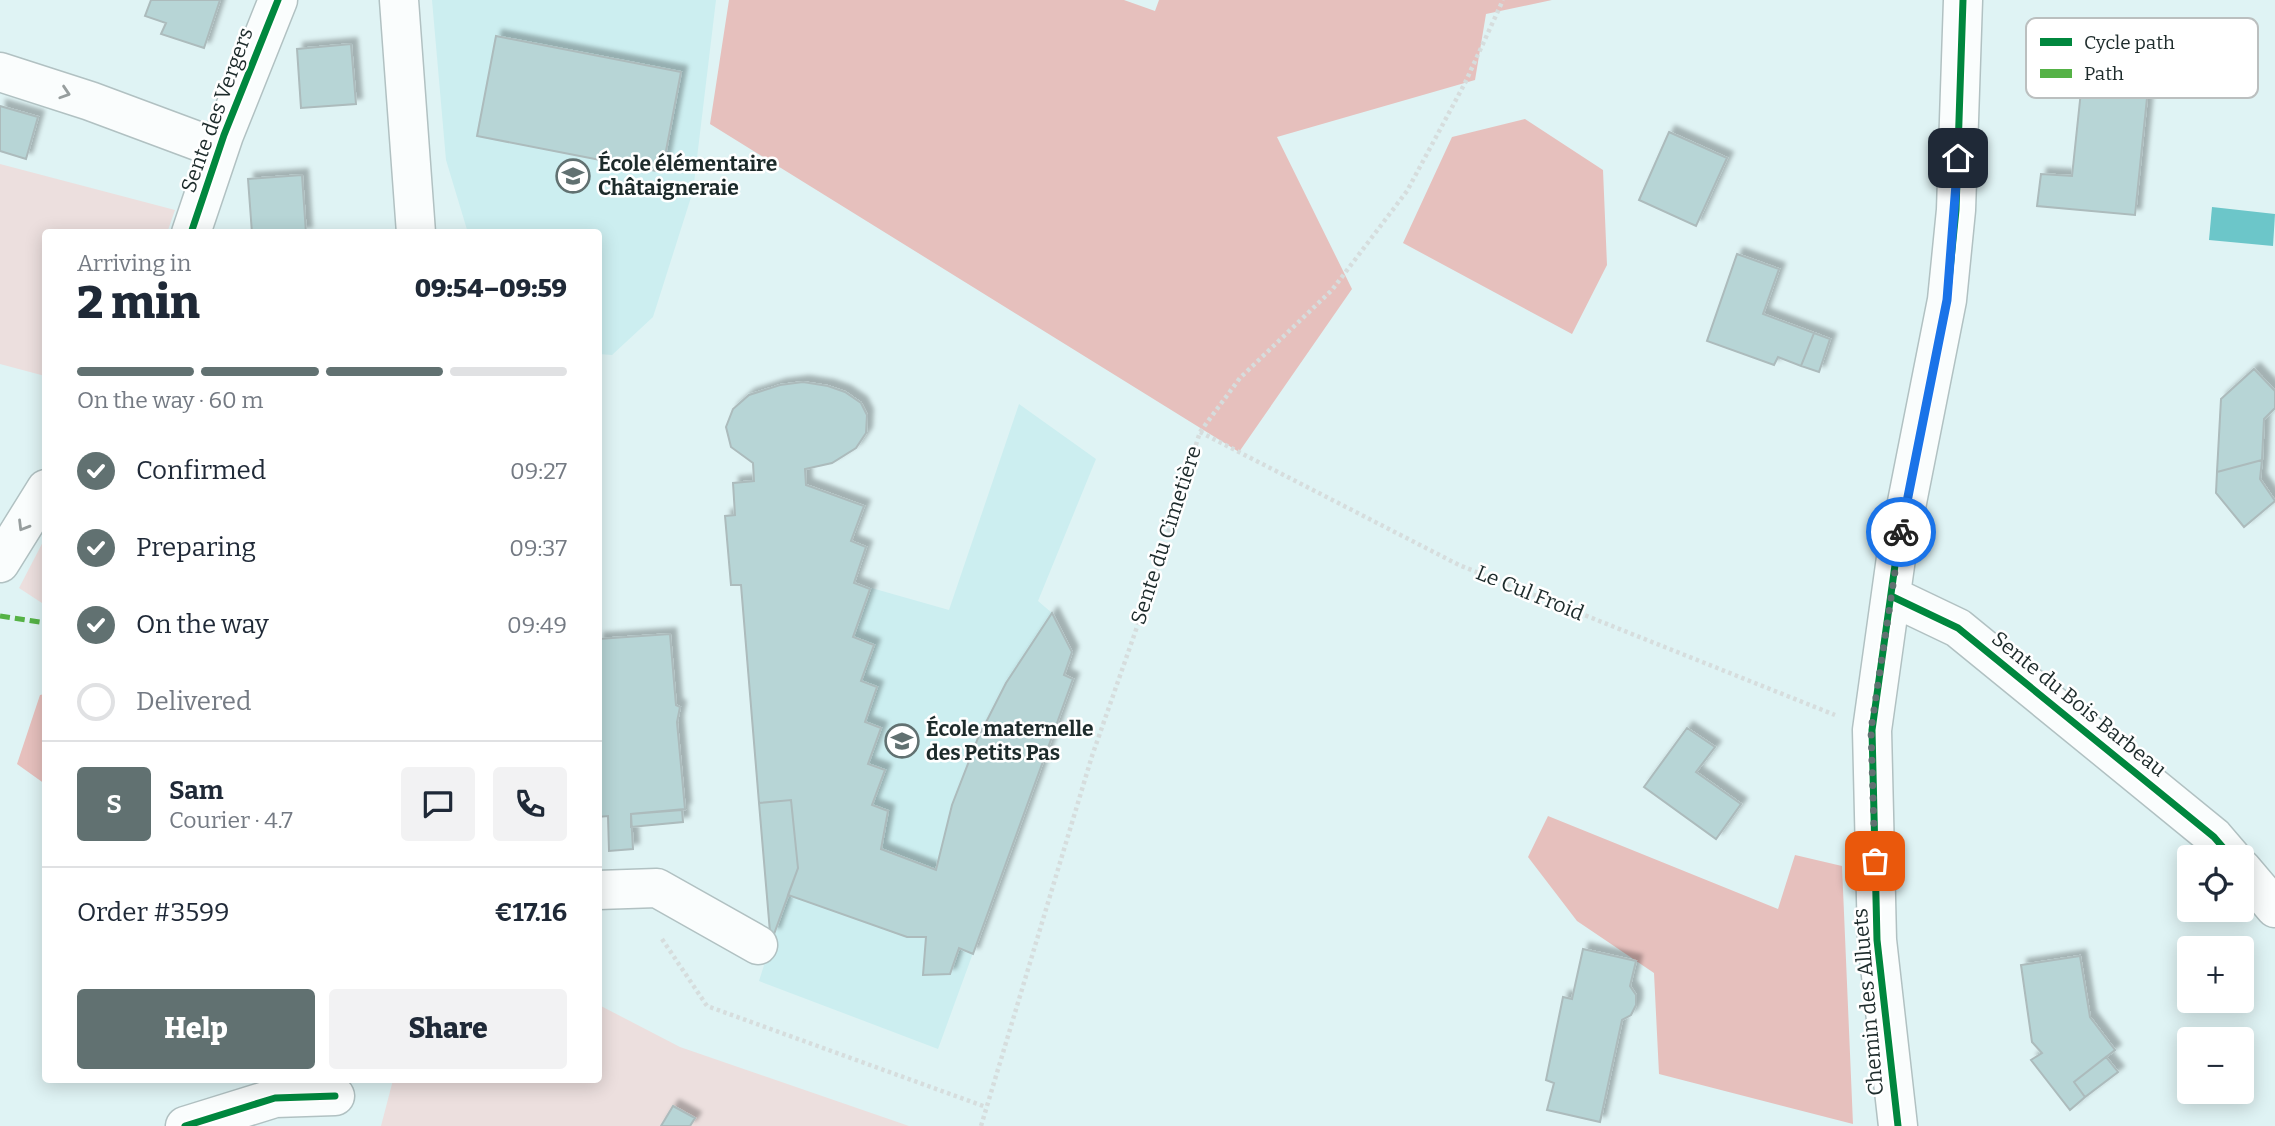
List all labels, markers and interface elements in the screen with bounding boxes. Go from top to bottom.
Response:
legend [2026,18,2258,98]
street label: Sente des Vergers [175,24,259,196]
text: Cycle path [2084,31,2175,54]
text: Path [2084,62,2124,85]
one-way arrow [58,85,71,99]
pin [1928,128,1988,188]
icon: home [1939,139,1977,177]
place label: École élémentaire Châtaigneraie [598,150,777,201]
school or university icon: École élémentaire Châtaigneraie [554,157,592,195]
text: Arriving in [77,249,191,277]
text: 09:54–09:59 [415,273,567,304]
text: 2 min [77,275,200,330]
text: On the way · 60 m [77,386,263,414]
street label: Sente du Cimetière [1125,442,1207,628]
icon: check [77,452,115,490]
text: Confirmed [136,455,266,486]
text: 09:27 [510,457,567,485]
courier [1866,497,1936,567]
icon: bike [1882,513,1920,551]
one-way arrow [18,519,31,532]
icon: check [77,529,115,567]
text: Preparing [136,532,256,563]
text: 09:37 [509,534,567,562]
street label: Le Cul Froid [1472,560,1588,626]
icon: check [77,606,115,644]
text: On the way [136,609,269,640]
text: 09:49 [507,611,567,639]
street label: Sente du Bois Barbeau [1986,626,2172,782]
text: Delivered [136,686,251,717]
place label: École maternelle des Petits Pas [926,715,1094,766]
school or university icon: École maternelle des Petits Pas [883,722,921,760]
button: chat [401,767,475,841]
button: phone [493,767,567,841]
text: Sam [169,775,224,806]
text: S [106,789,122,820]
text: Courier · 4.7 [169,806,293,834]
pin [1845,831,1905,891]
icon: bag [1856,842,1894,880]
map controls [2177,845,2254,1104]
button: locate [2177,845,2254,922]
text: Order #3599 [77,897,229,928]
text: €17.16 [494,897,567,928]
street label: Chemin des Alluets [1847,907,1889,1097]
button: + [2177,936,2254,1013]
button: Help [77,989,315,1069]
button: Share [329,989,567,1069]
button: − [2177,1027,2254,1104]

